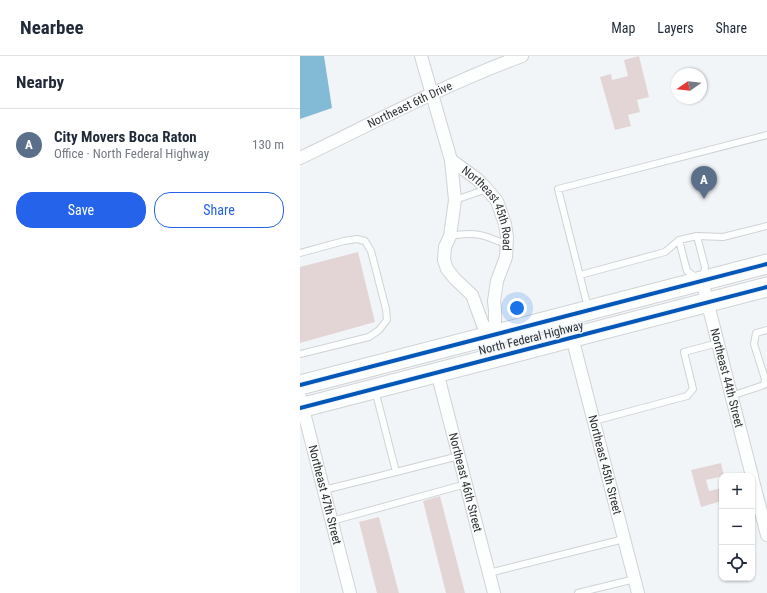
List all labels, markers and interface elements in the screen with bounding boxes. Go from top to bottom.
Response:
text: Nearbee [20,16,84,39]
text: Map [611,20,635,36]
text: Layers [657,20,694,36]
text: Share [716,20,747,36]
north arrow [671,68,707,104]
text: Nearby [16,72,64,92]
street label: Northeast 6th Drive [365,79,455,131]
text: City Movers Boca Raton [54,128,197,146]
text: A [25,137,33,152]
text: 130 m [252,137,284,152]
text: Office · North Federal Highway [54,146,209,161]
street label: Northeast 45th Road [459,163,514,251]
pin: A [691,166,717,199]
button: Save [16,192,146,228]
button: Share [154,192,284,228]
your location [507,298,527,318]
street label: North Federal Highway [477,318,585,358]
street label: Northeast 44th Street [707,327,746,429]
street label: Northeast 45th Street [585,414,625,516]
street label: Northeast 46th Street [446,431,485,534]
street label: Northeast 47th Street [306,444,344,546]
map controls [719,473,755,581]
button: + [719,473,755,509]
button: − [719,509,755,545]
button: locate [719,545,755,581]

